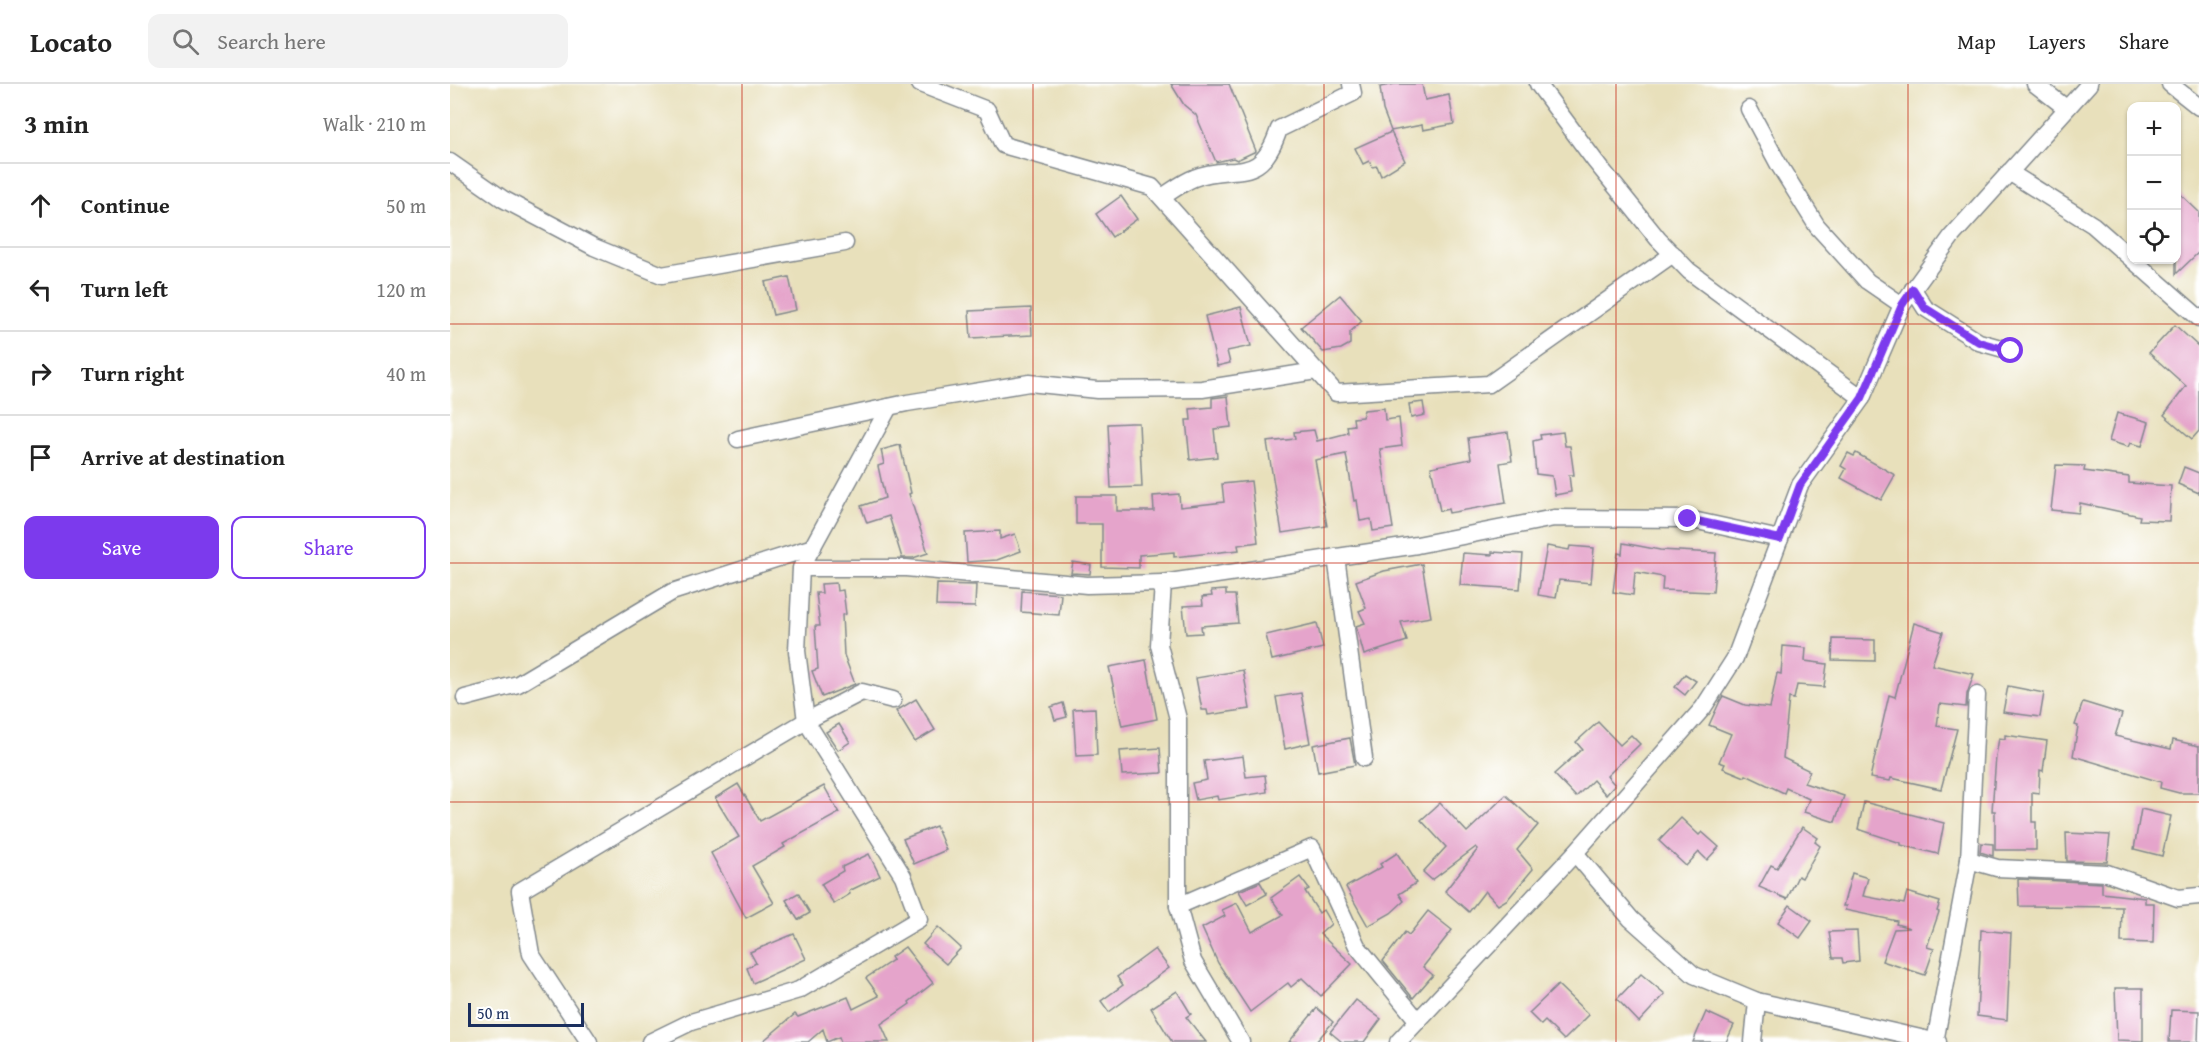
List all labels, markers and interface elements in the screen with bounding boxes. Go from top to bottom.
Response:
search box [148,14,568,68]
text: Locato [30,21,112,62]
icon: search [169,25,202,58]
text: Search here [217,25,326,57]
text: Map [1957,26,1996,57]
text: Layers [2029,26,2086,57]
text: Share [2119,26,2169,57]
map controls [2127,102,2181,264]
button: + [2127,102,2181,156]
text: 3 min [24,104,89,143]
text: Walk · 210 m [323,109,426,138]
button: − [2127,156,2181,210]
icon: ahead [24,189,57,222]
text: Continue [81,189,170,221]
text: 50 m [386,191,426,220]
button: locate [2127,210,2181,264]
icon: left [24,273,57,306]
text: Turn left [81,273,168,305]
text: 120 m [376,275,426,304]
route start [1997,337,2023,363]
icon: right [24,357,57,390]
text: Turn right [81,357,184,389]
text: 40 m [386,359,426,388]
icon: arrive [24,441,57,474]
text: Arrive at destination [81,441,285,473]
route end [1674,505,1700,531]
button: Save [24,516,219,579]
button: Share [231,516,426,579]
scale bar [468,1000,584,1028]
text: 50 m [477,1001,509,1025]

